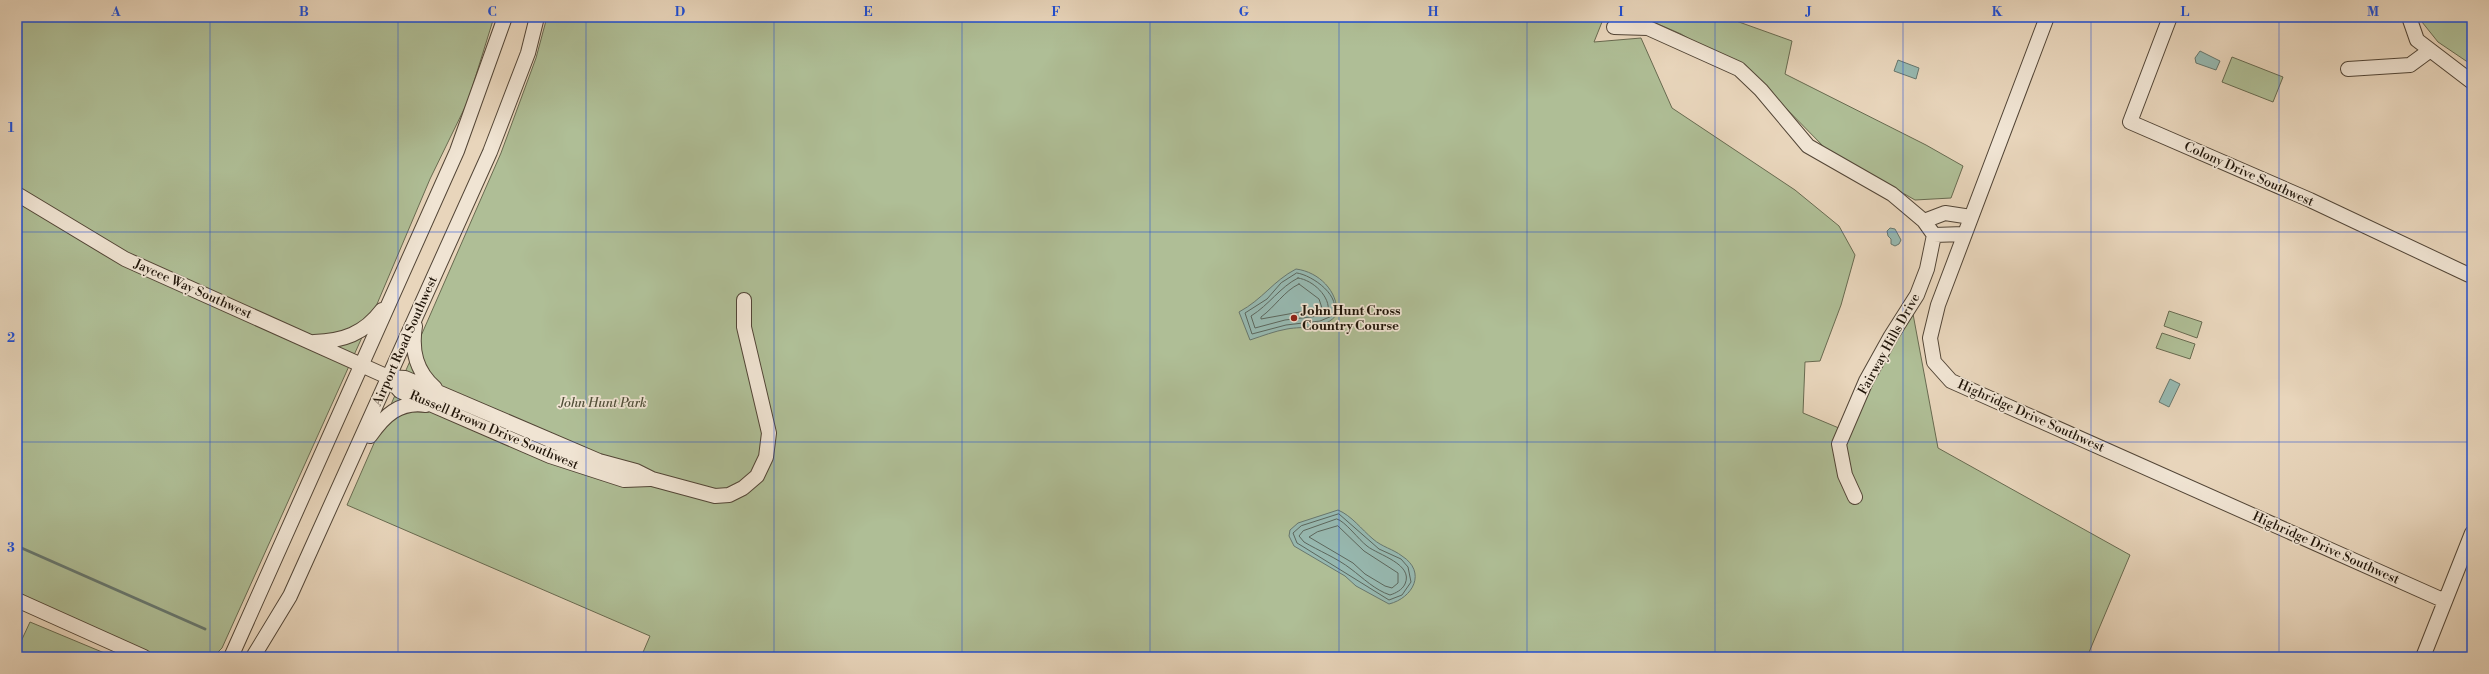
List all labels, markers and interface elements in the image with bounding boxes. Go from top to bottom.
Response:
text: A [110,4,121,20]
text: B [299,4,309,20]
text: C [487,4,497,20]
text: D [675,4,685,20]
text: E [863,4,873,20]
text: F [1051,4,1061,20]
text: G [1239,4,1250,20]
text: H [1428,4,1439,20]
text: I [1618,4,1624,20]
text: J [1804,4,1812,20]
text: K [1992,4,2003,20]
text: L [2181,4,2190,20]
text: M [2367,4,2379,20]
text: 1 [8,120,15,136]
street label: Colony Drive Southwest [2182,138,2317,210]
street label: Jaycee Way Southwest [131,255,255,322]
street label: Airport Road Southwest [369,273,441,409]
street label: Fairway Hills Drive [1855,290,1924,397]
place label: John Hunt Cross Country Course [1300,303,1401,334]
marker: John Hunt Cross Country Course [1289,313,1299,323]
text: 2 [7,330,15,346]
street label: Highridge Drive Southwest [1955,376,2107,456]
street label: Russell Brown Drive Southwest [407,387,581,473]
park label: John Hunt Park [557,395,647,411]
street label: Highridge Drive Southwest [2250,508,2402,588]
text: 3 [7,540,15,556]

